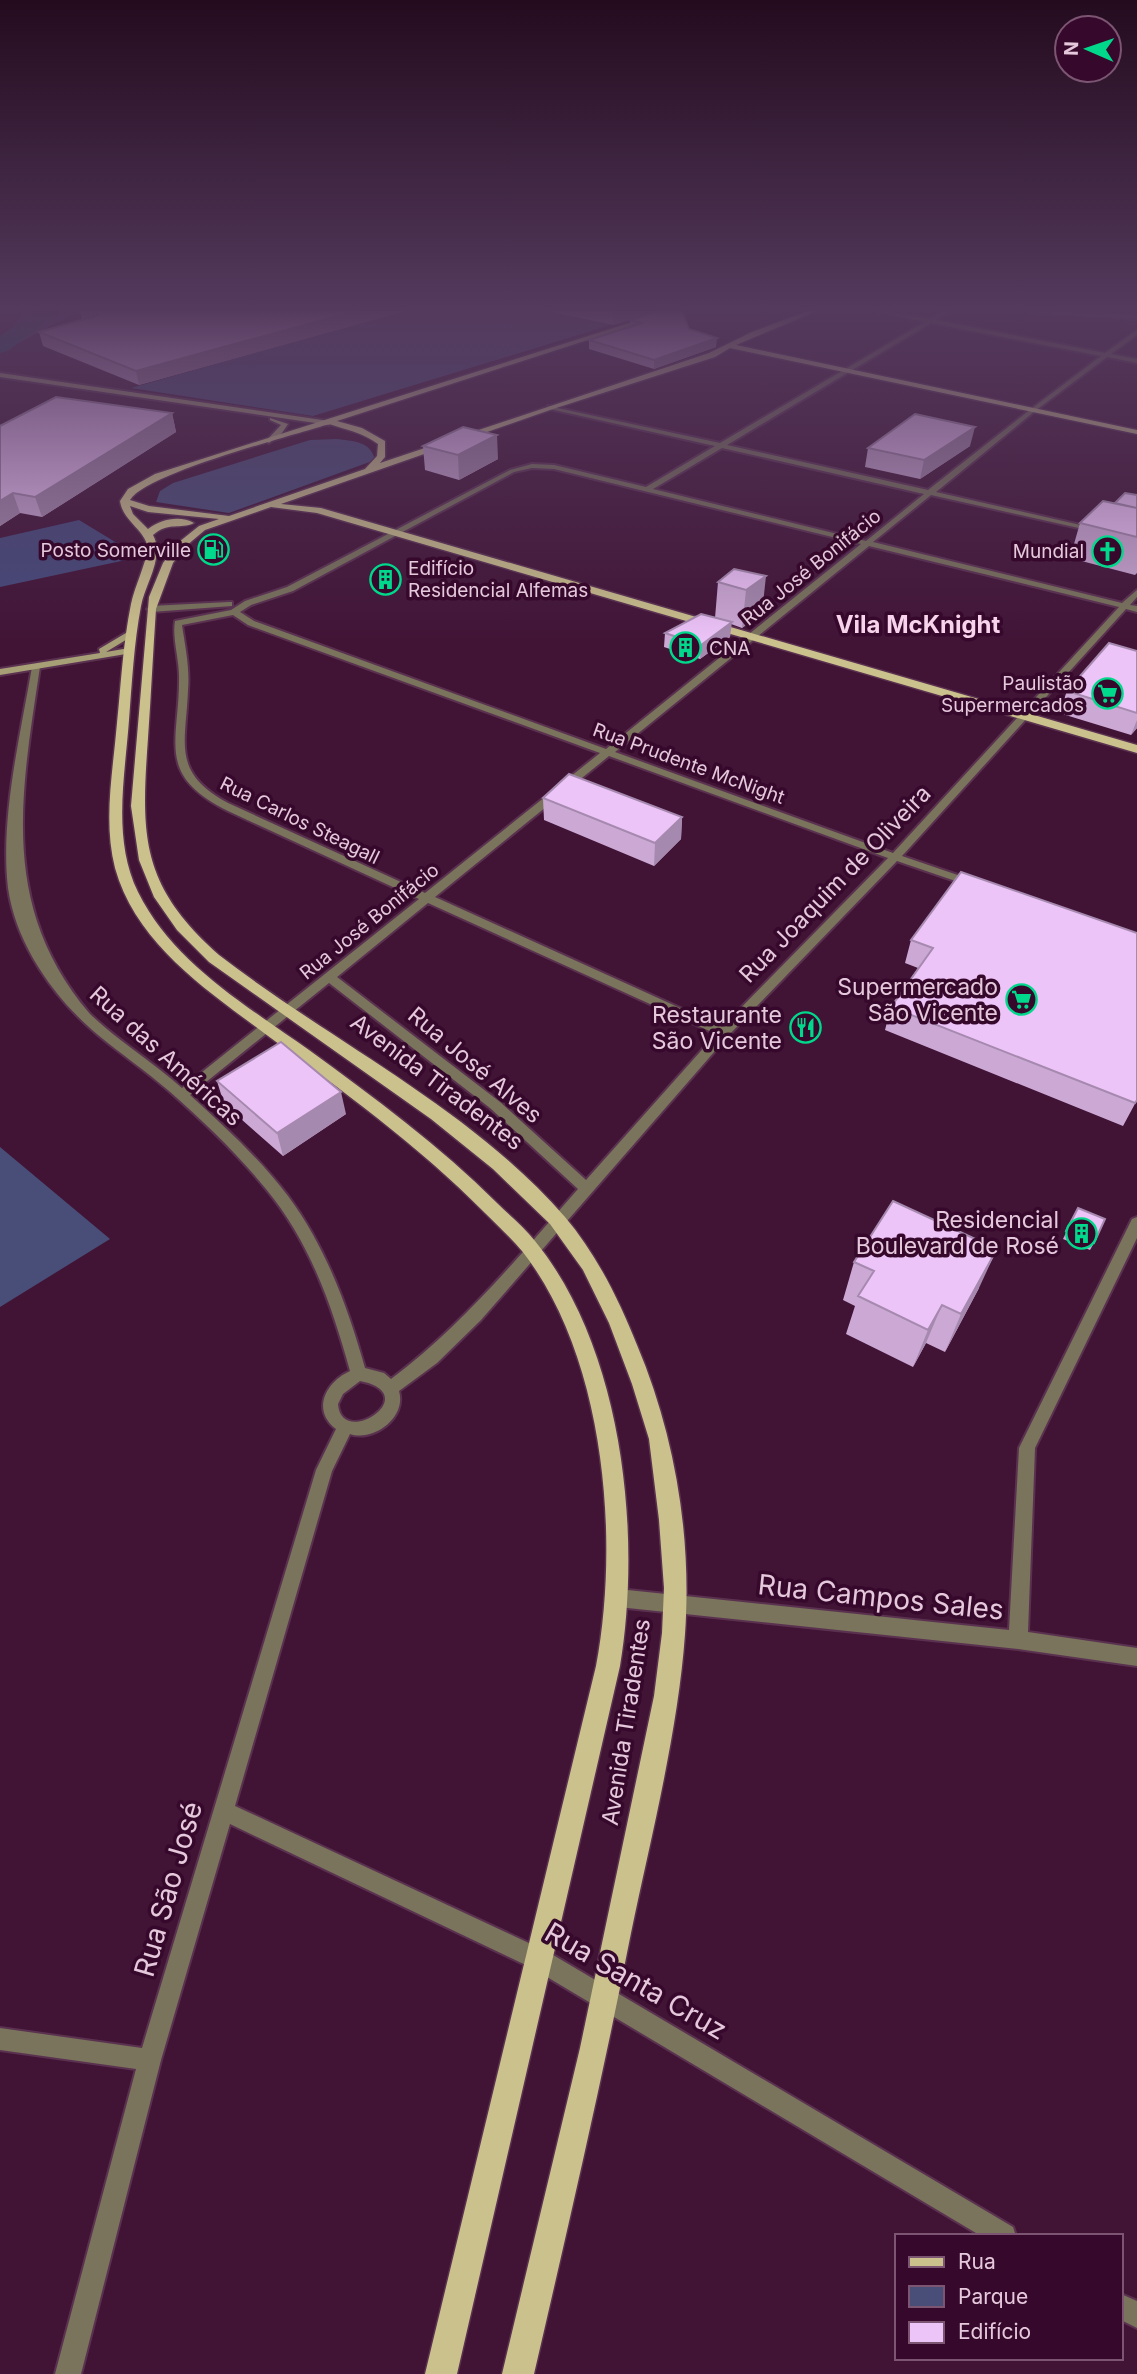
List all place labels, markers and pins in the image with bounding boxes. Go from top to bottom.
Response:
fuel station icon: Posto Somerville [197,533,231,567]
church icon: Mundial [1090,534,1124,568]
place label: Posto Somerville [40,539,191,562]
place label: Mundial [1013,540,1084,563]
place label: Edifício Residencial Alfemas [408,557,588,602]
building icon: Edifício Residencial Alfemas [368,562,402,596]
building icon: CNA [669,631,703,665]
place label: CNA [709,637,750,660]
place label: Paulistão Supermercados [941,672,1084,717]
supermarket icon: Paulistão Supermercados [1090,677,1124,711]
place label: Supermercado São Vicente [837,973,998,1027]
supermarket icon: Supermercado São Vicente [1004,983,1038,1017]
place label: Restaurante São Vicente [652,1001,782,1055]
restaurant icon: Restaurante São Vicente [788,1011,822,1045]
place label: Residencial Boulevard de Rosé [856,1206,1059,1260]
building icon: Residencial Boulevard de Rosé [1065,1216,1099,1250]

